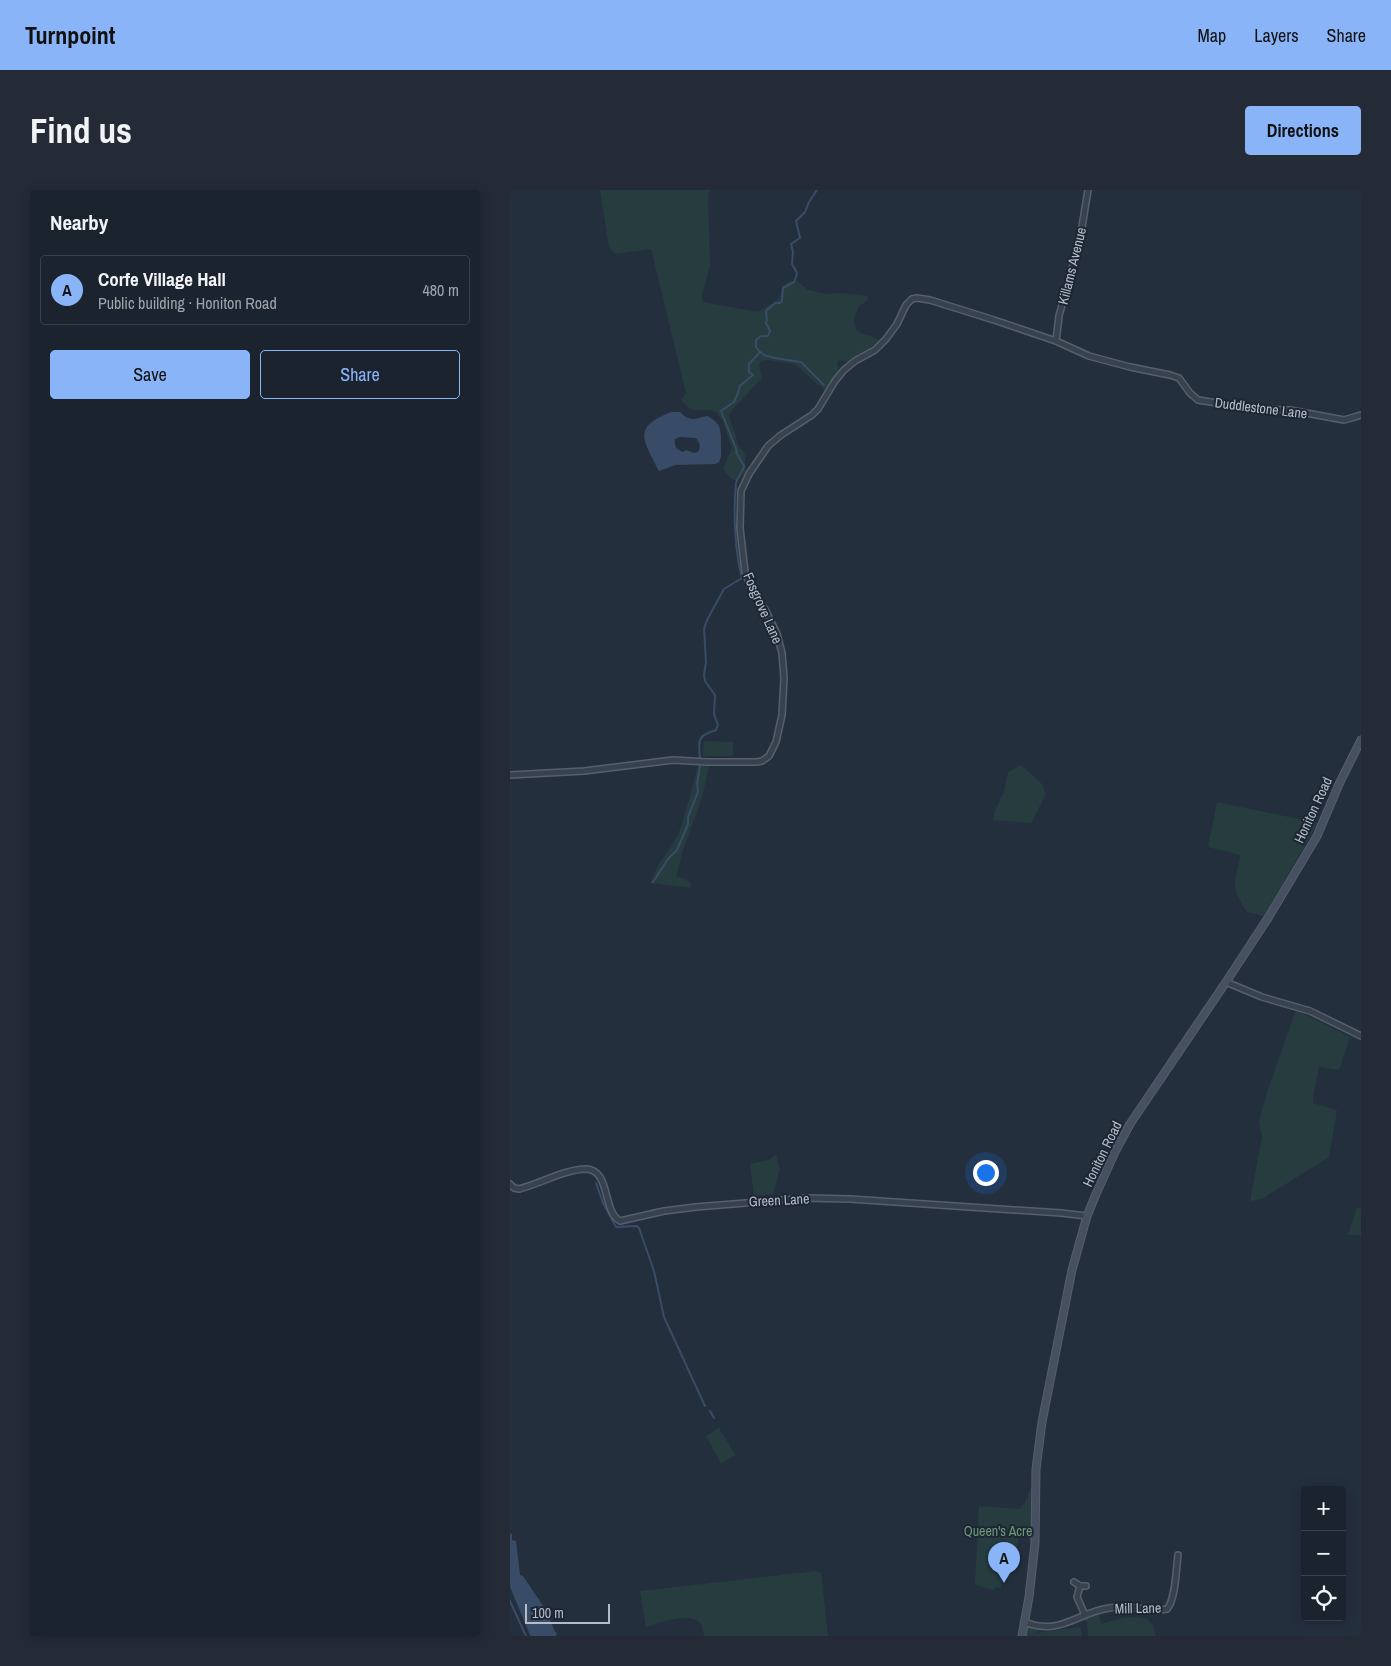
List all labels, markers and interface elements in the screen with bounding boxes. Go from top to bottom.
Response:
text: Turnpoint [25,19,115,51]
text: Map [1198,23,1226,48]
text: Layers [1254,23,1299,48]
text: Share [1327,23,1366,48]
button: Directions [1245,106,1361,155]
text: Find us [30,107,132,154]
text: Nearby [50,208,108,237]
street label: Killams Avenue [1054,226,1090,306]
text: Corfe Village Hall [98,266,226,292]
text: A [62,279,72,301]
text: 480 m [423,279,459,301]
text: Public building · Honiton Road [98,292,277,314]
button: Save [50,350,250,399]
button: Share [260,350,460,399]
street label: Duddlestone Lane [1214,393,1308,423]
street label: Fosgrove Lane [739,570,787,646]
street label: Honiton Road [1290,774,1336,846]
street label: Honiton Road [1078,1118,1126,1190]
your location [973,1160,999,1186]
street label: Green Lane [748,1189,810,1211]
map controls [1301,1486,1346,1621]
button: + [1301,1486,1346,1531]
park label: Queen's Acre [964,1522,1032,1540]
button: − [1301,1531,1346,1576]
pin: A [988,1542,1020,1583]
button: locate [1301,1576,1346,1621]
street label: Mill Lane [1115,1599,1161,1617]
scale bar [525,1601,610,1624]
text: 100 m [532,1604,564,1622]

